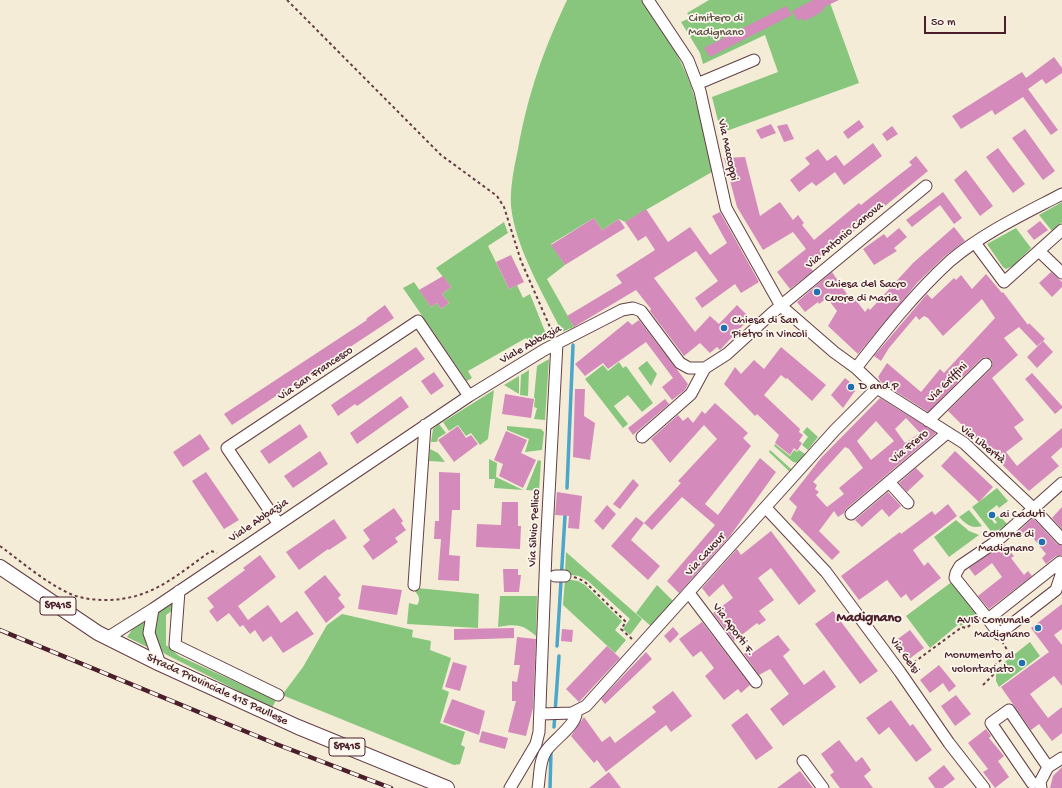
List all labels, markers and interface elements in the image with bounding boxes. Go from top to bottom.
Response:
scale bar [926,8,1008,34]
park label: Cimitero di Madignano [688,12,744,40]
text: 50 m [931,16,956,30]
street label: Via Maccoppi [713,118,741,182]
street label: Via Antonio Canova [803,199,887,273]
place label: Chiesa del Sacro Cuore di Maria [825,278,906,306]
marker: Chiesa del Sacro Cuore di Maria [812,287,822,297]
place label: Chiesa di San Pietro in Vincoli [732,314,807,342]
street label: Viale Abbazia [498,322,564,368]
marker: Chiesa di San Pietro in Vincoli [719,323,729,333]
street label: Via San Francesco [276,344,356,404]
street label: Via Griffini [925,360,971,406]
place label: D and P [859,380,899,394]
marker: D and P [846,382,856,392]
street label: Via Libertà [956,422,1008,468]
street label: Via Frero [888,427,932,467]
street label: Via Silvio Pellico [526,489,544,567]
street label: Viale Abbazia [227,496,291,546]
place label: ai Caduti [1000,508,1045,522]
marker: ai Caduti [987,510,997,520]
place label: Comune di Madignano [978,528,1034,556]
street label: Via Cavour [683,530,729,580]
marker: Comune di Madignano [1037,537,1047,547]
road number: SP415 [40,597,76,615]
street label: Via Aporti F. [708,601,758,659]
district label: Madignano [836,611,902,627]
place label: AVIS Comunale Madignano [957,614,1030,642]
marker: AVIS Comunale Madignano [1033,623,1043,633]
street label: Via Gelsi [886,635,922,677]
place label: Monumento al volontariato [944,649,1014,677]
street label: Strada Provinciale 415 Paullese [144,651,290,729]
marker: Monumento al volontariato [1017,658,1027,668]
road number: SP415 [329,738,365,756]

